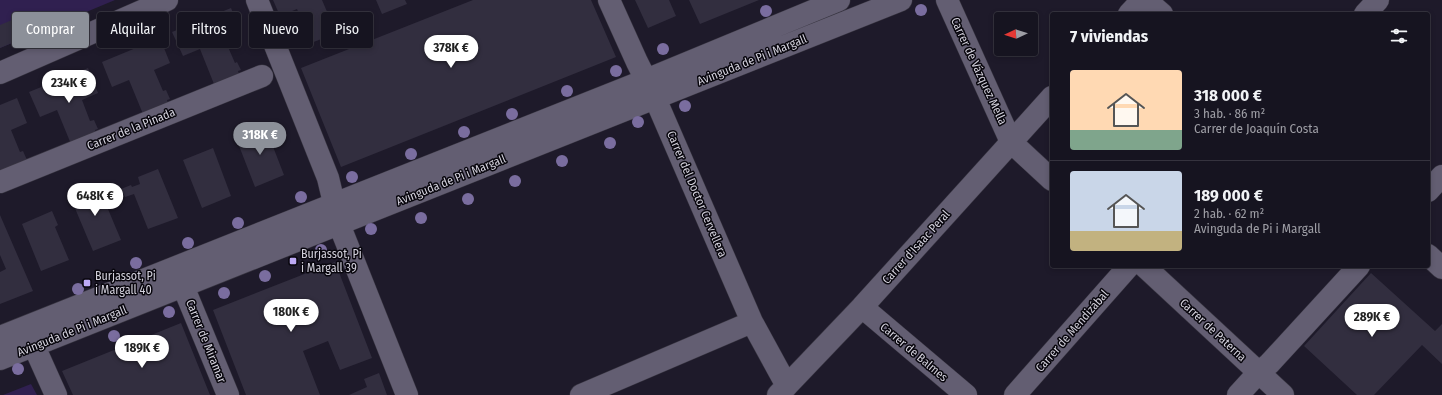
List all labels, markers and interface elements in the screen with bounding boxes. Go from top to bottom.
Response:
chip: Comprar [12,12,89,48]
chip: Alquilar [97,12,169,48]
chip: Filtros [177,12,241,48]
chip: Nuevo [249,12,313,48]
chip: Piso [321,12,373,48]
north arrow [994,12,1038,56]
map controls [994,12,1038,56]
street label: Carrer de Vázquez Mella [948,15,1010,127]
icon: filters [1388,25,1410,47]
text: 7 viviendas [1070,26,1148,47]
street label: Avinguda de Pi i Margall [695,32,809,88]
pin: 378K € [418,35,484,69]
text: 378K € [433,40,469,55]
pin: 234K € [36,70,102,104]
text: 234K € [51,75,87,90]
text: 318 000 € [1194,85,1262,106]
icon: home [1102,86,1150,134]
street label: Carrer de la Pinada [85,105,177,153]
text: 3 hab. · 86 m² [1194,106,1265,121]
text: Carrer de Joaquín Costa [1194,121,1319,136]
pin: 318K € [227,122,293,156]
text: 318K € [242,127,278,142]
street label: Carrer del Doctor Cervellera [664,129,730,259]
street label: Avinguda de Pi i Margall [394,152,508,208]
pin: 648K € [62,183,128,217]
text: 189 000 € [1194,185,1263,206]
icon: home [1102,187,1150,235]
text: 648K € [76,188,114,203]
text: 2 hab. · 62 m² [1194,206,1264,221]
street label: Carrer d'Isaac Peral [879,207,953,287]
text: Avinguda de Pi i Margall [1194,221,1321,236]
place label: Burjassot, Pi i Margall 39 [301,247,362,275]
marker: Burjassot, Pi i Margall 39 [288,256,298,266]
place label: Burjassot, Pi i Margall 40 [95,269,156,297]
marker: Burjassot, Pi i Margall 40 [82,278,92,288]
street label: Carrer de Mendizábal [1033,287,1111,375]
street label: Carrer de Paterna [1177,296,1249,364]
street label: Carrer de Miramar [183,297,229,385]
pin: 180K € [258,299,324,333]
street label: Avinguda de Pi i Margall [15,303,129,359]
text: 180K € [273,304,309,319]
pin: 289K € [1339,304,1405,338]
text: 289K € [1354,309,1390,324]
street label: Carrer de Balmes [877,320,951,384]
pin: 189K € [109,335,175,369]
text: 189K € [124,340,160,355]

